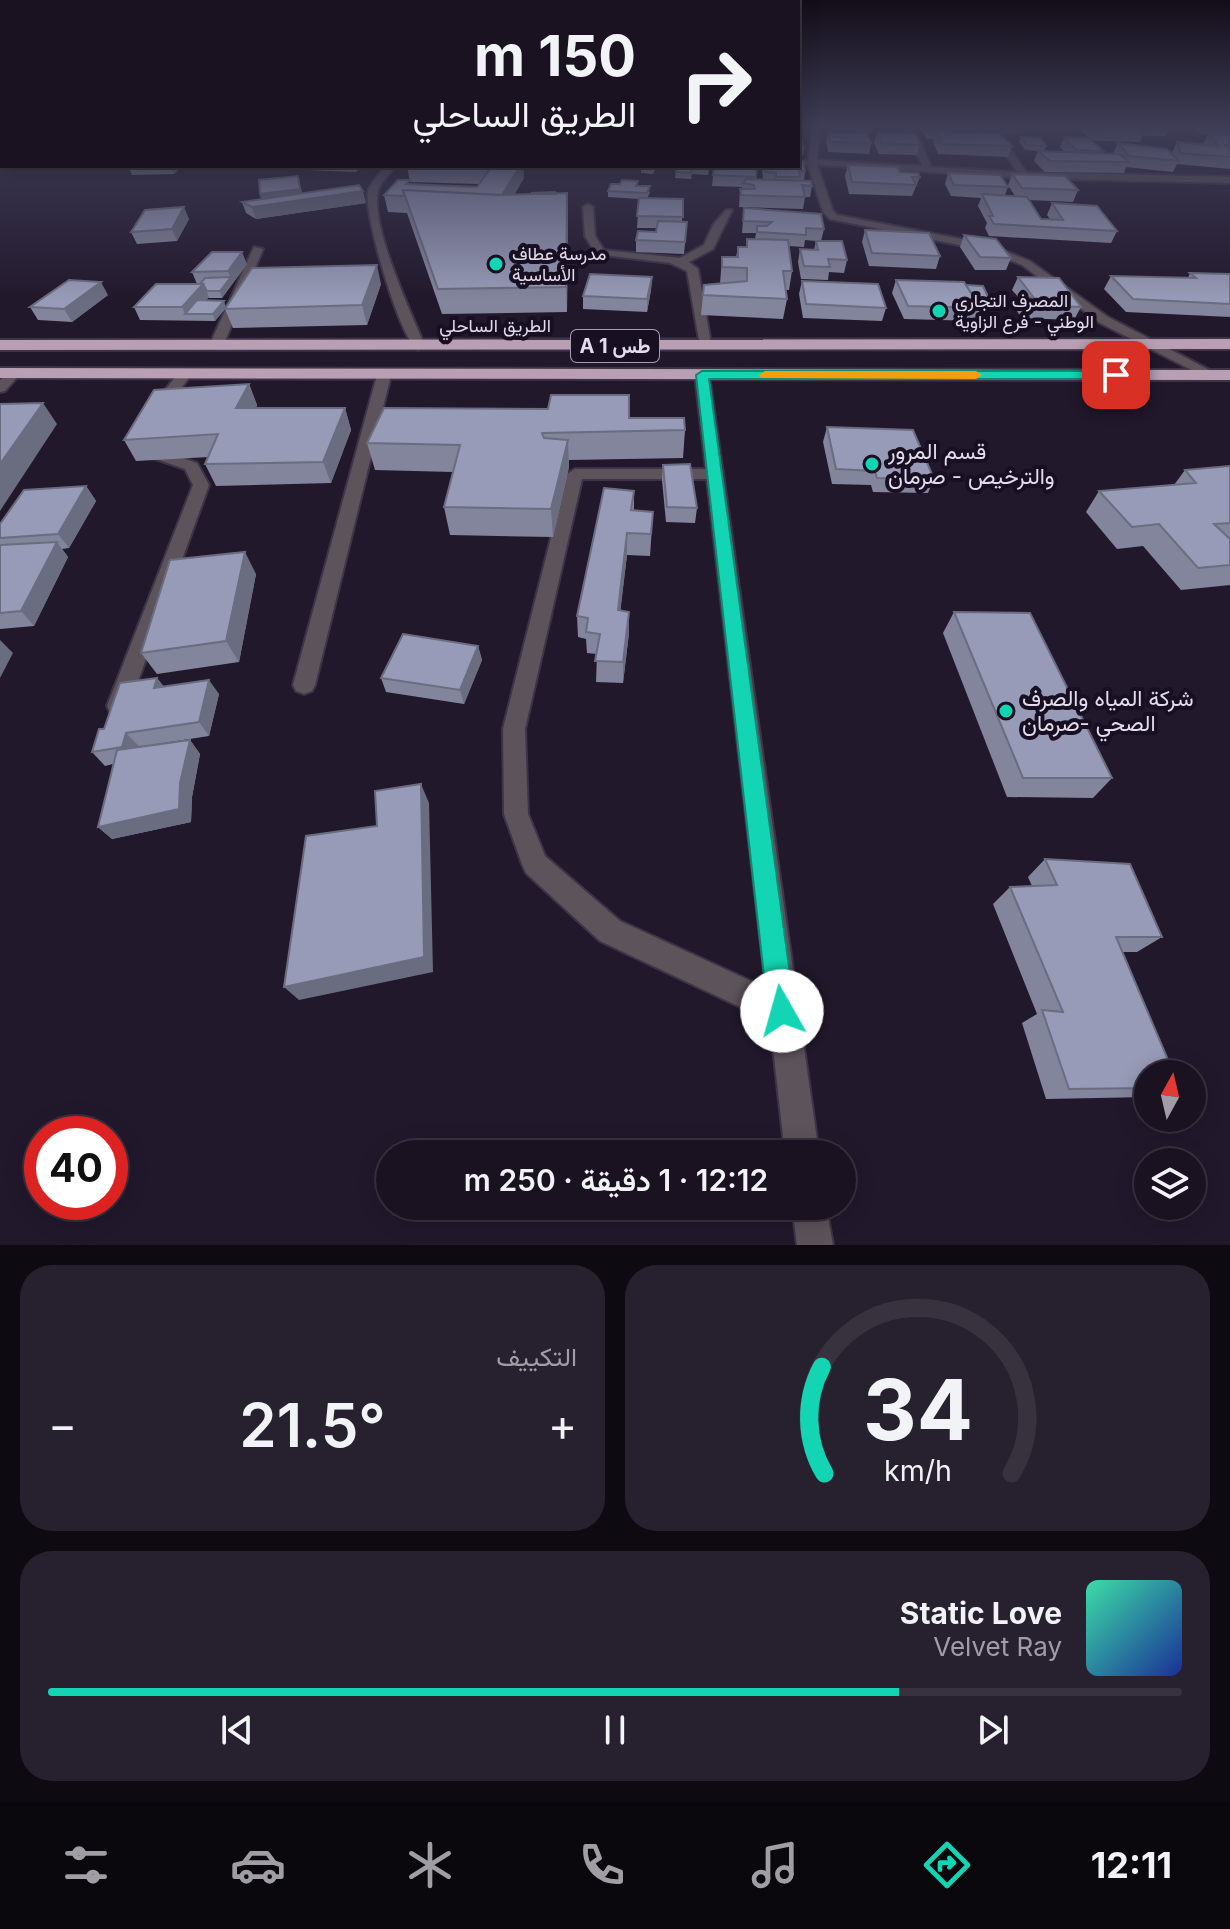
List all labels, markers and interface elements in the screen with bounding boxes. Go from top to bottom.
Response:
text: 150 m [474,22,636,90]
icon: right [664,32,768,136]
text: الطريق الساحلي [413,92,636,136]
place label: مدرسة عطاف الأساسية [512,243,606,285]
marker: مدرسة عطاف الأساسية [487,255,505,273]
place label: المصرف التجاري الوطني - فرع الزاوية [955,290,1094,337]
marker: المصرف التجاري الوطني - فرع الزاوية [930,302,948,320]
street label: الطريق الساحلي [439,315,551,341]
road number: A 1 طس [571,330,659,362]
pin [1082,341,1150,409]
icon: arrive [1094,353,1138,397]
place label: قسم المرور والترخيص - صرمان [887,438,1055,490]
marker: قسم المرور والترخيص - صرمان [863,455,881,473]
place label: شركة المياه والصرف الصحي -صرمان [1022,685,1194,742]
marker: شركة المياه والصرف الصحي -صرمان [997,702,1015,720]
position arrow [740,969,824,1053]
north arrow [1134,1060,1206,1132]
map controls [1134,1060,1206,1220]
speed limit sign: 40 [24,1116,128,1220]
button: layers [1134,1148,1206,1220]
text: 12:12 · 1 دقيقة · 250 m [464,1162,768,1198]
text: التكييف [496,1341,577,1372]
text: 34 [863,1359,972,1460]
text: 21.5° [239,1389,386,1461]
text: − [48,1398,77,1452]
text: + [548,1398,577,1452]
text: km/h [884,1453,951,1488]
text: Static Love [900,1595,1062,1631]
text: Velvet Ray [933,1631,1062,1662]
icon: previous [215,1708,259,1752]
icon: pause [593,1708,637,1752]
icon: next [971,1708,1015,1752]
icon: filters [58,1837,114,1893]
icon: car [230,1837,286,1893]
icon: climate [402,1837,458,1893]
icon: phone [574,1837,630,1893]
icon: music [747,1837,803,1893]
icon: directions [919,1837,975,1893]
text: 12:11 [1091,1843,1172,1887]

